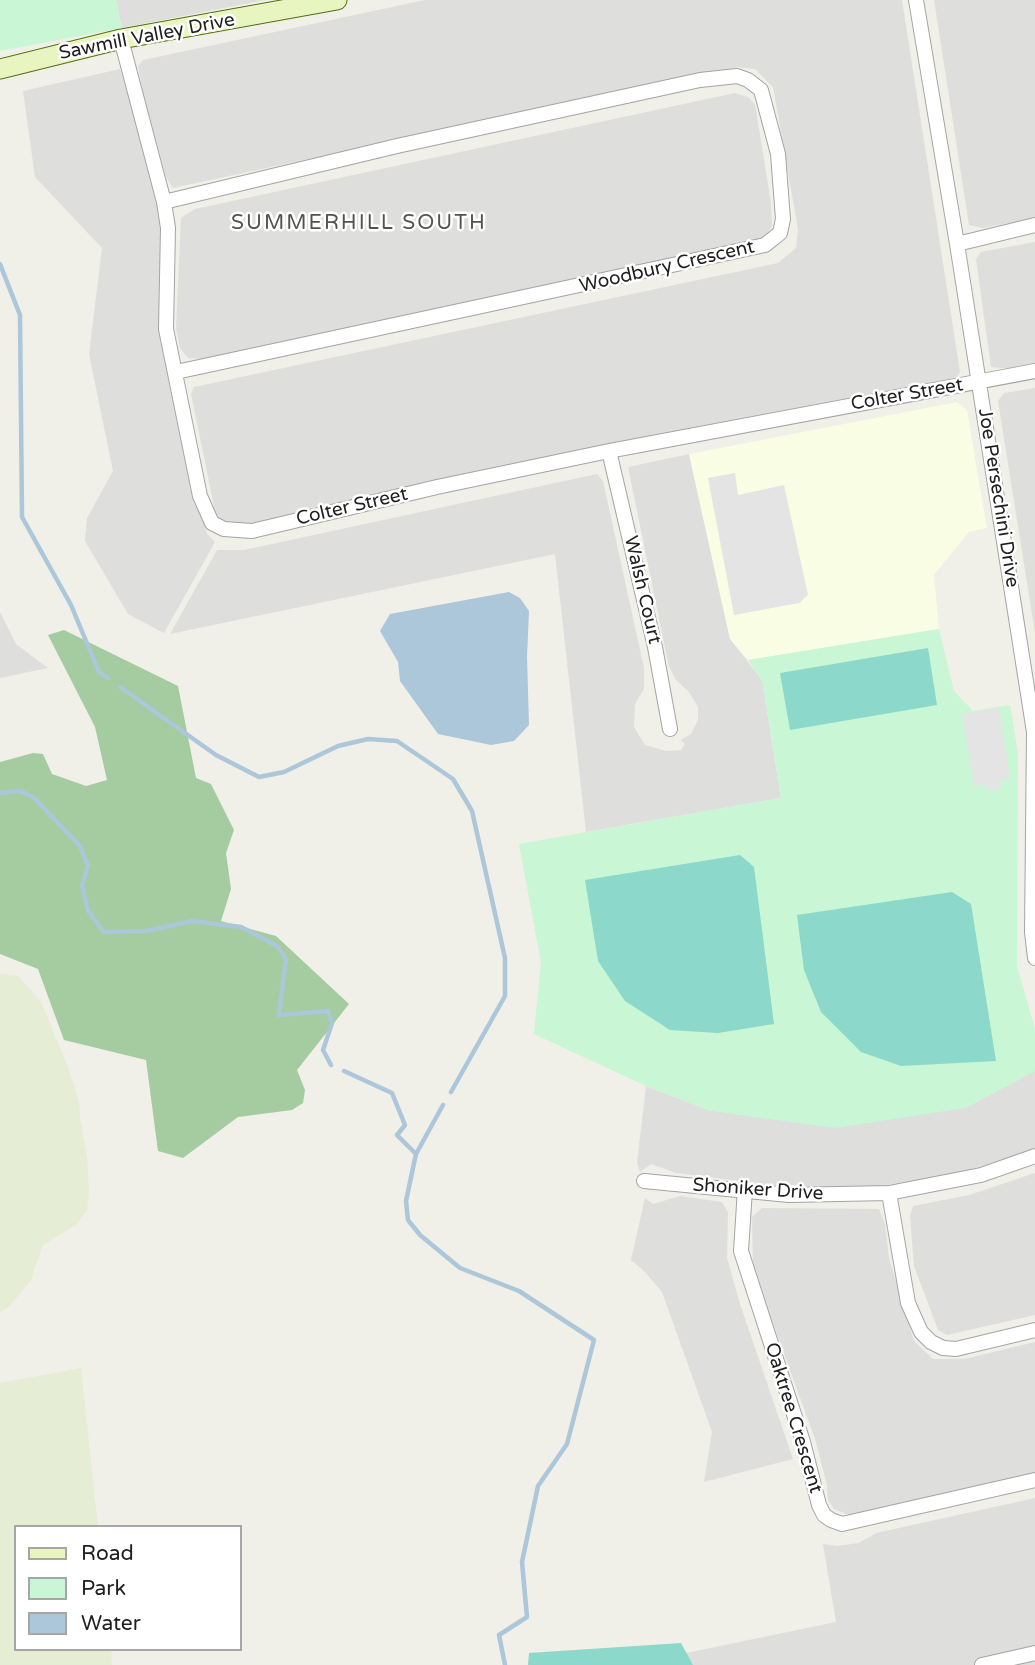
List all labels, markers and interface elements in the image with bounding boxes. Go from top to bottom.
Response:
street label: Sawmill Valley Drive [57,9,237,65]
district label: SUMMERHILL SOUTH [233,210,485,236]
street label: Woodbury Crescent [577,236,757,298]
street label: Colter Street [849,374,965,416]
street label: Joe Persechini Drive [973,407,1023,589]
street label: Colter Street [294,483,410,531]
street label: Walsh Court [619,534,665,646]
street label: Shoniker Drive [692,1174,824,1206]
street label: Oaktree Crescent [759,1340,827,1496]
legend [14,1525,242,1651]
text: Road [81,1541,134,1566]
text: Park [81,1576,126,1601]
text: Water [81,1611,141,1636]

